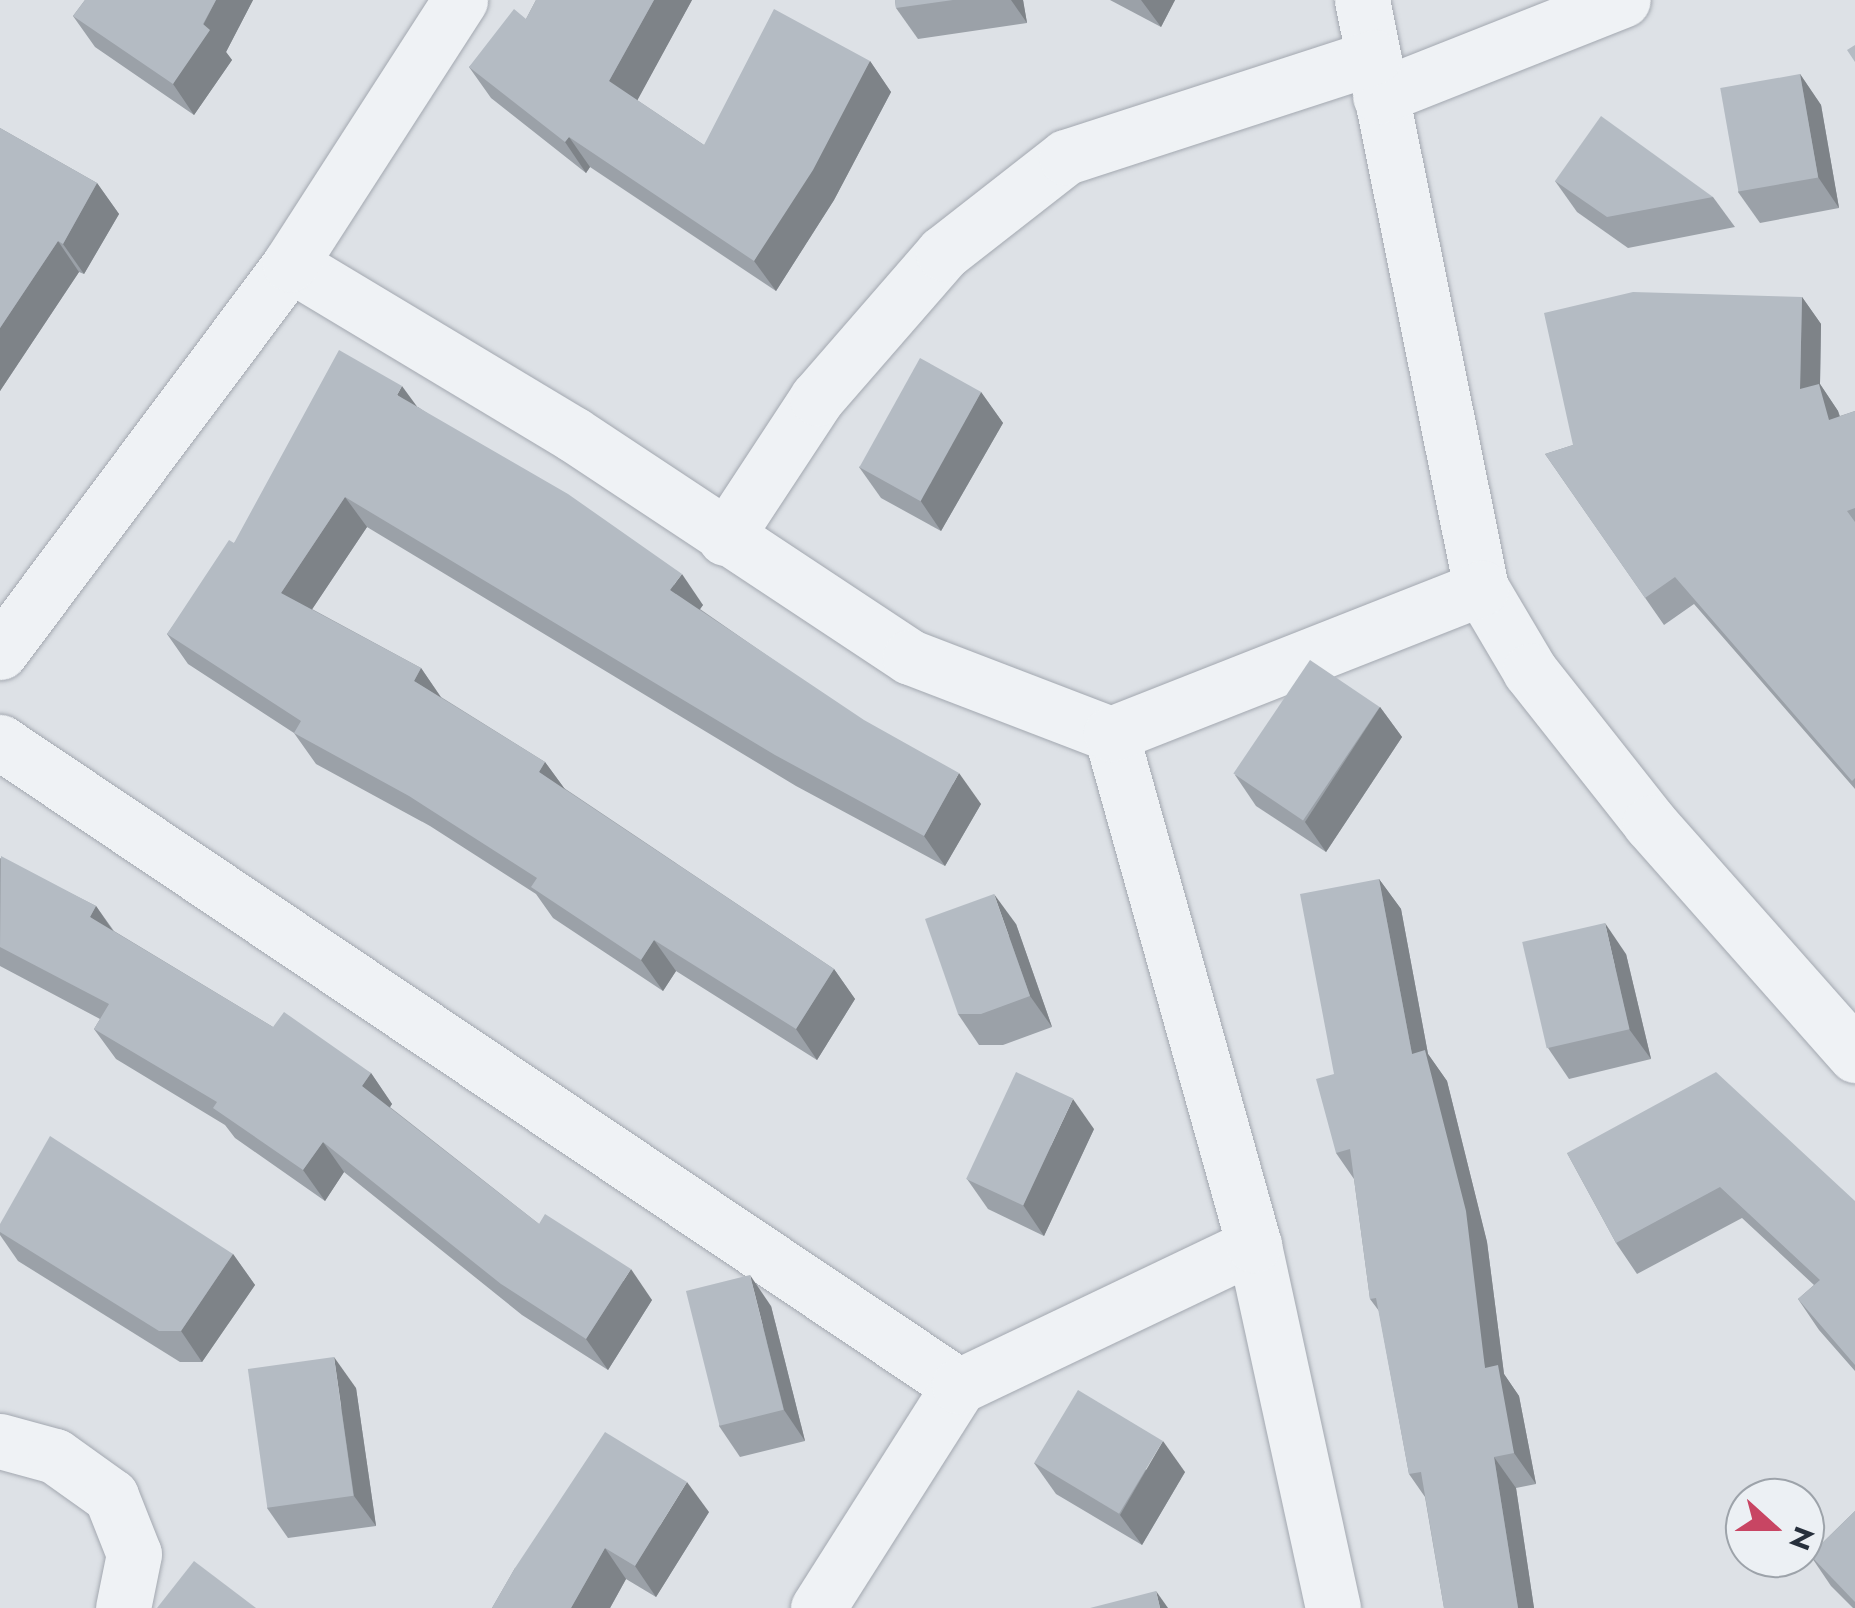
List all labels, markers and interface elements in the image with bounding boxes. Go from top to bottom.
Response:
north arrow [1725,1478,1825,1578]
text: N [1778,1520,1825,1556]

